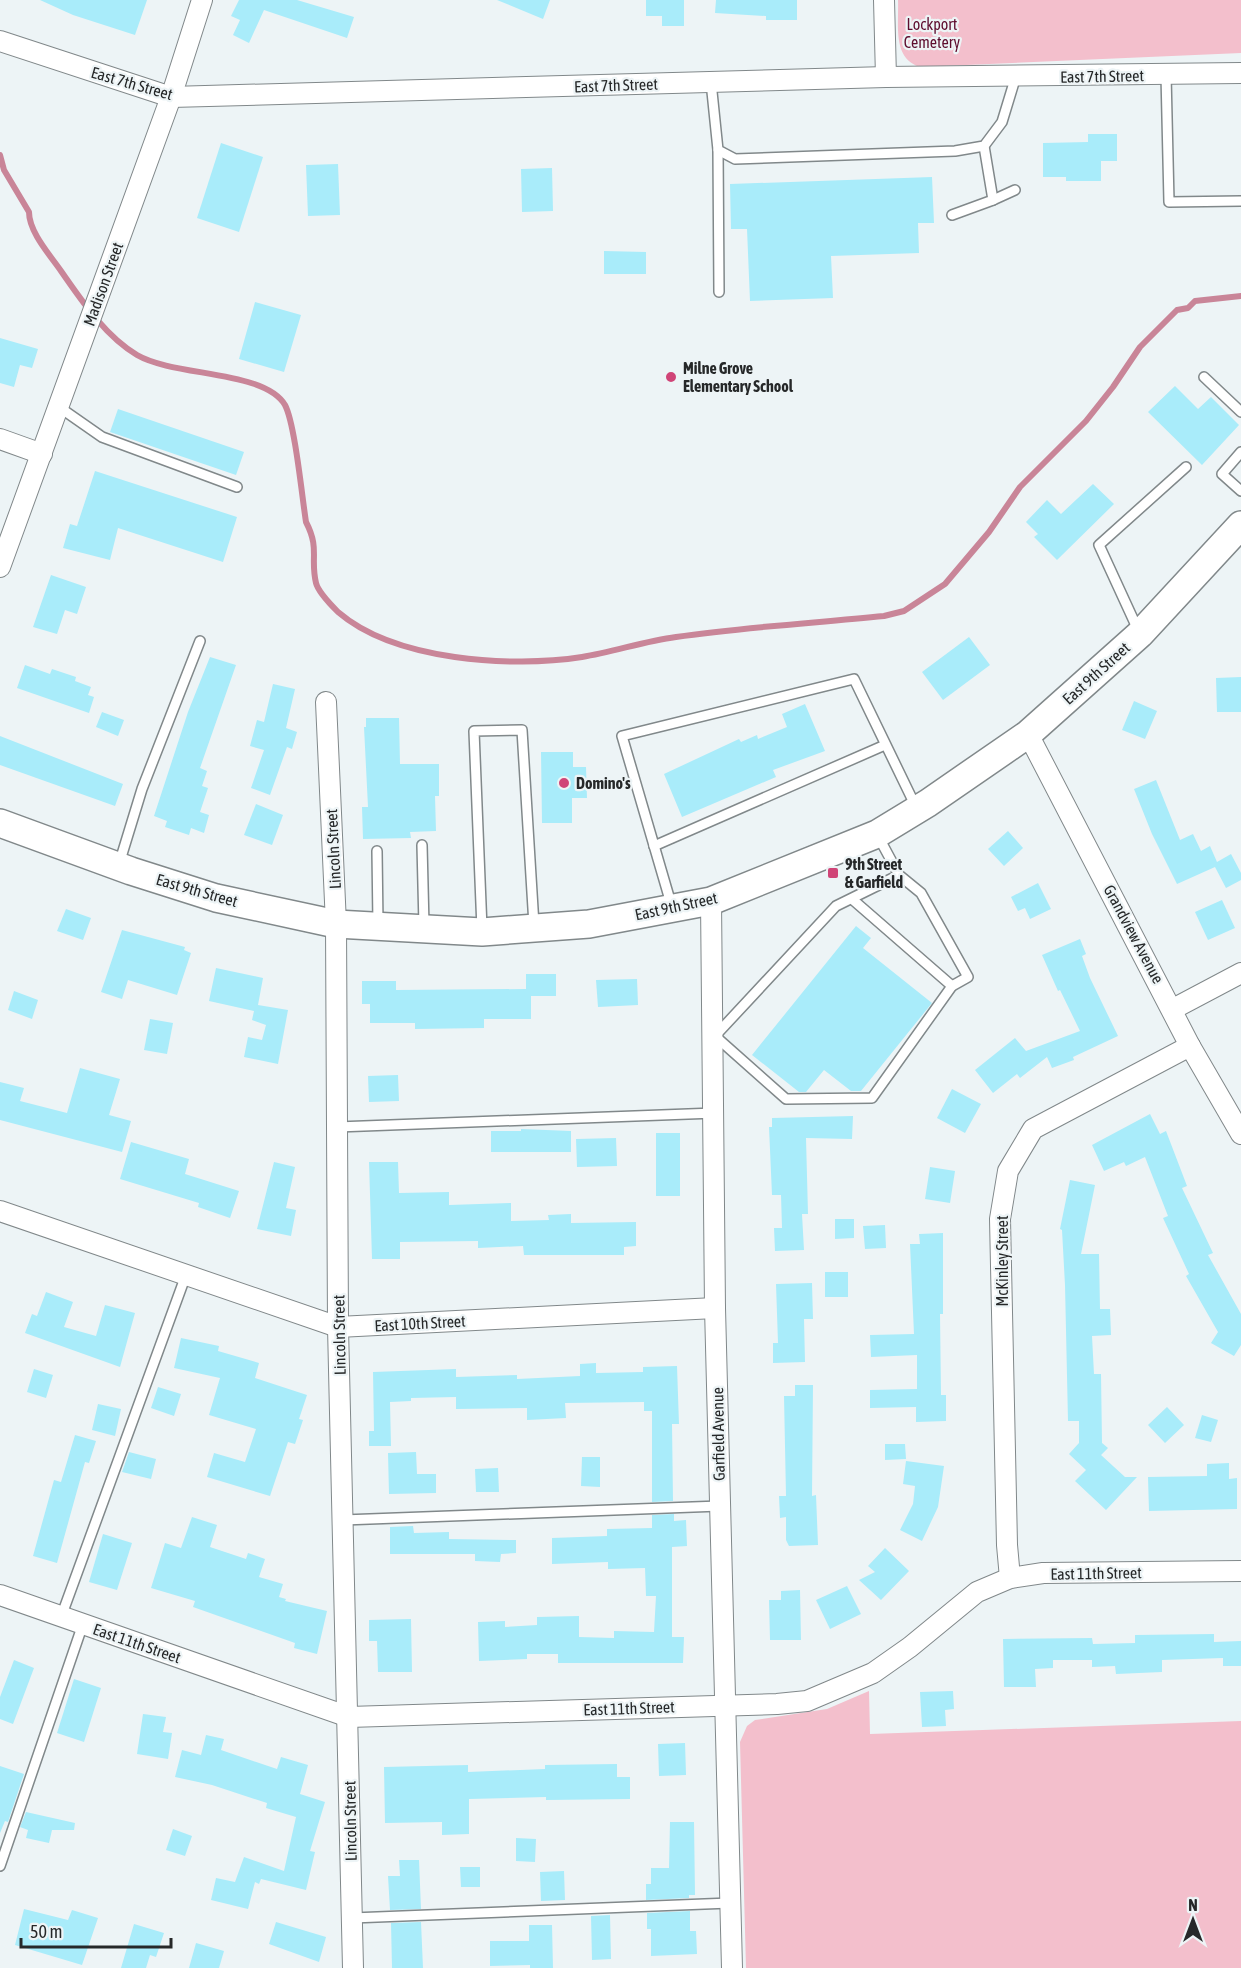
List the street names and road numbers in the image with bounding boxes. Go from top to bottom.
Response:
street label: East 7th Street [89,63,175,103]
street label: East 7th Street [1060,66,1144,86]
street label: East 7th Street [574,75,659,95]
street label: Madison Street [80,239,127,328]
street label: East 9th Street [1059,638,1133,708]
street label: Lincoln Street [322,808,344,890]
street label: East 9th Street [154,870,240,910]
street label: Grandview Avenue [1100,882,1168,986]
street label: East 9th Street [633,888,719,924]
street label: McKinley Street [993,1215,1012,1307]
street label: Lincoln Street [329,1294,349,1375]
street label: East 10th Street [374,1312,466,1334]
street label: Garfield Avenue [708,1387,728,1481]
street label: East 11th Street [1050,1563,1142,1583]
street label: East 11th Street [91,1620,184,1667]
street label: East 11th Street [583,1697,675,1719]
street label: Lincoln Street [340,1780,360,1861]

